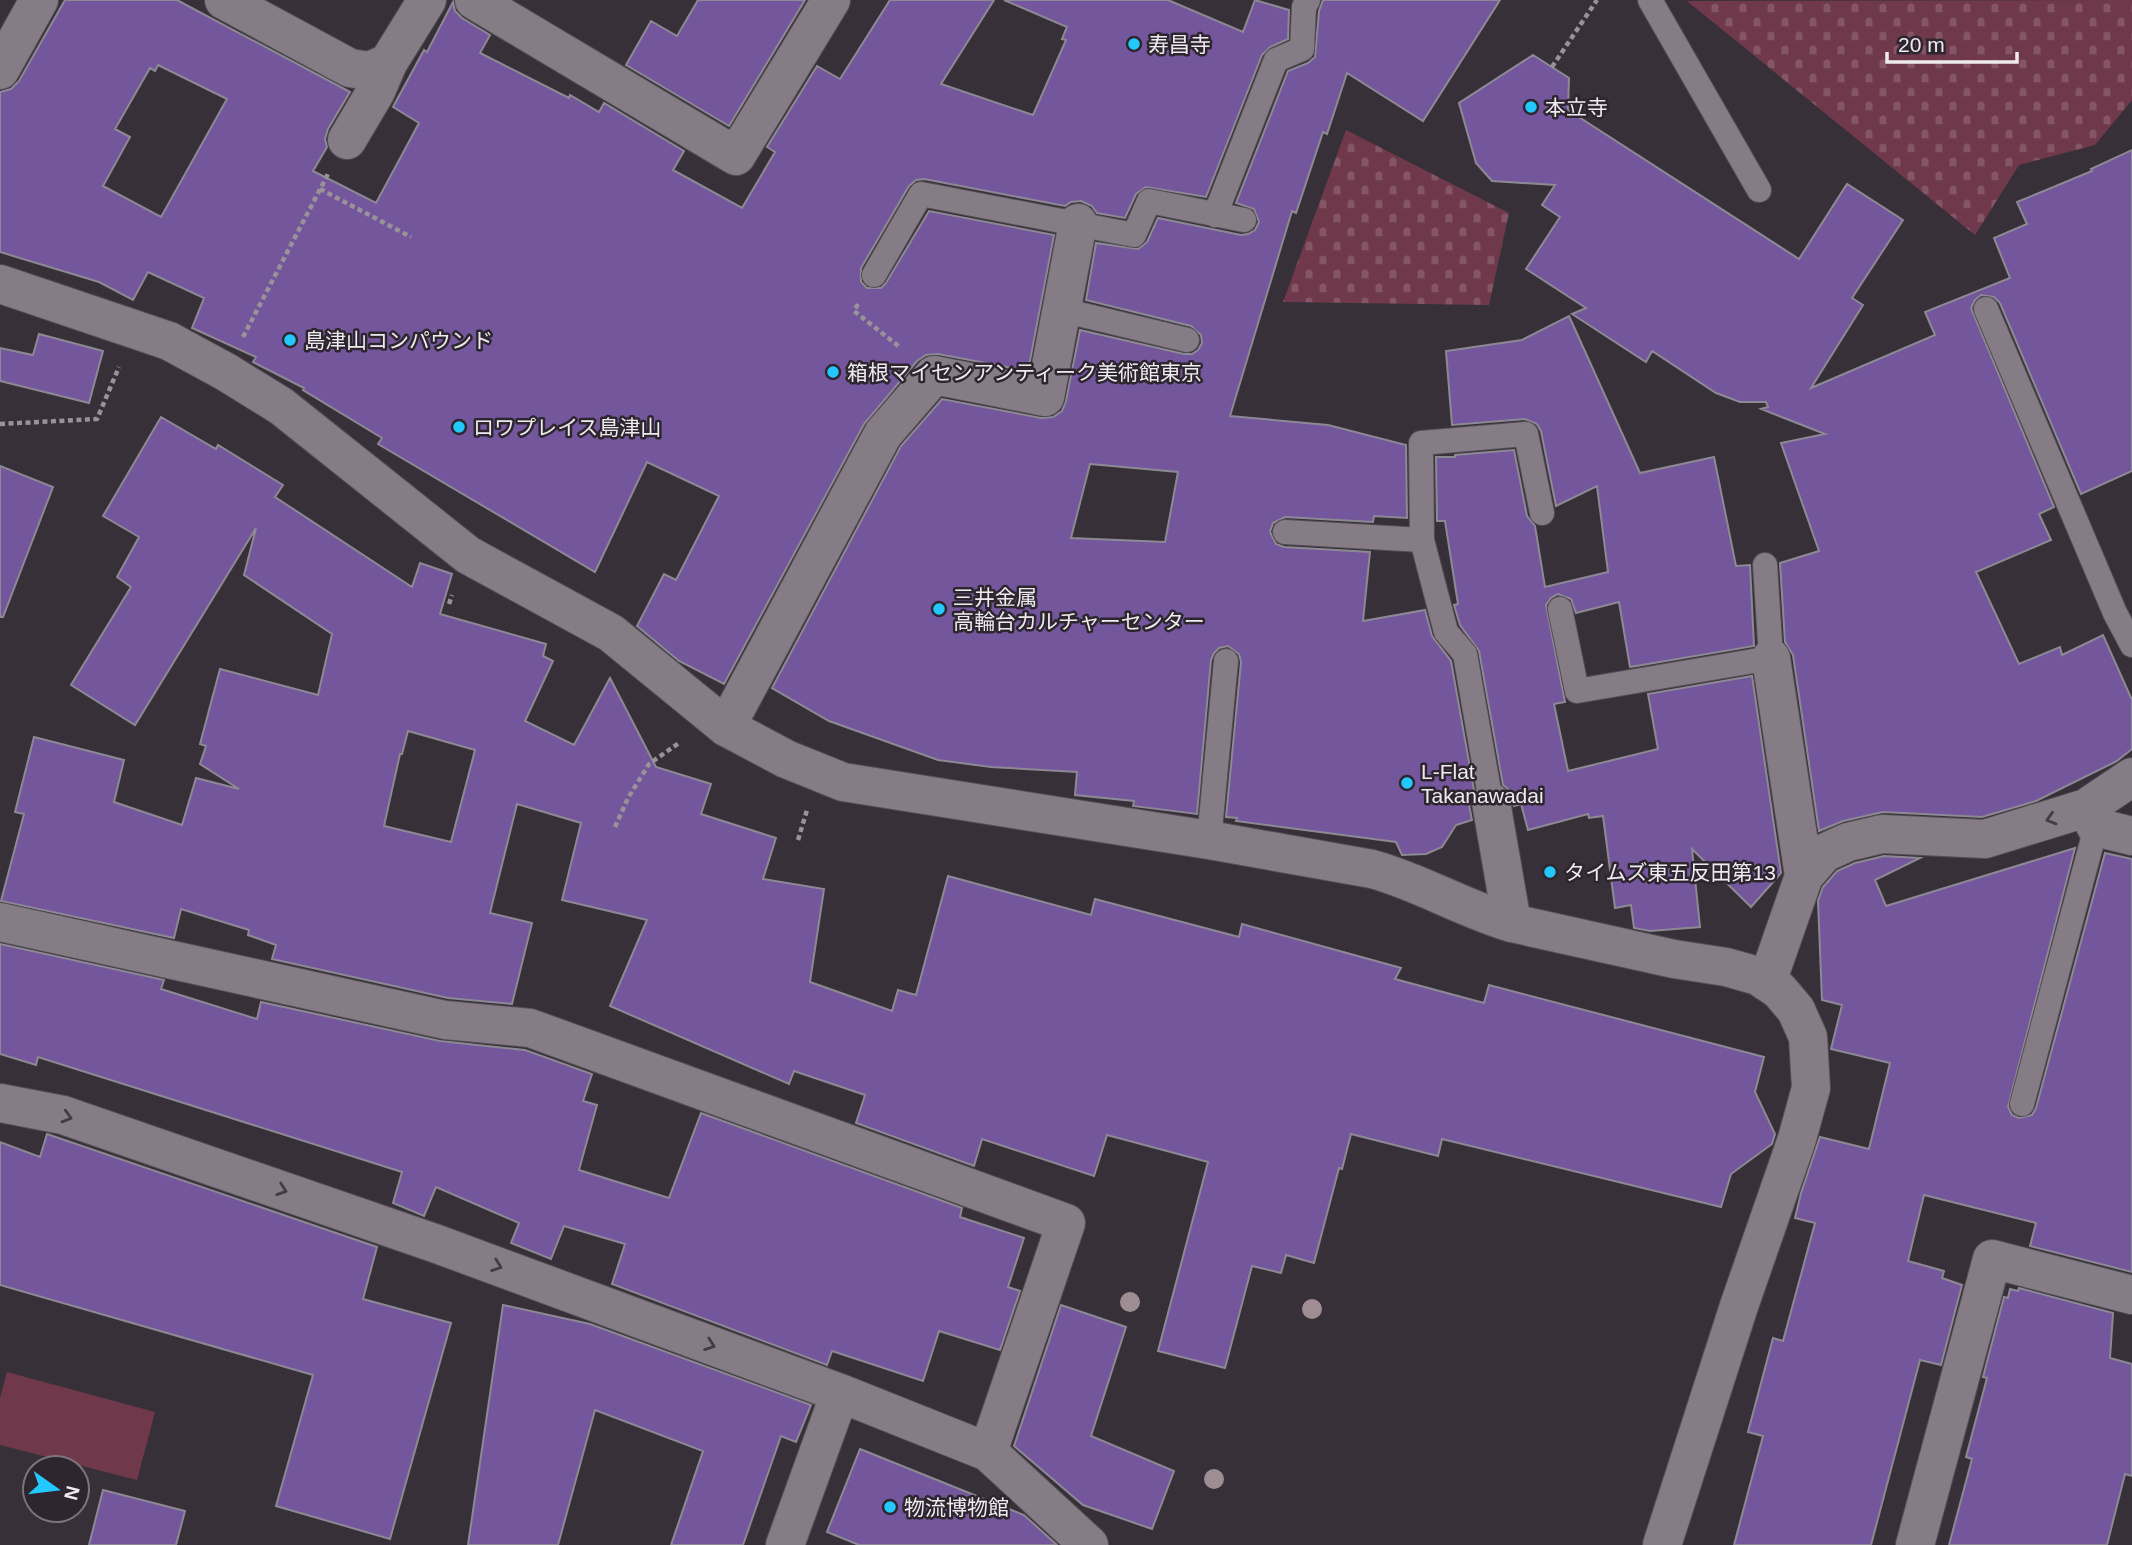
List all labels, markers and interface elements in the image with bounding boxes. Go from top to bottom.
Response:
scale bar [1887,21,2016,65]
place label: 寿昌寺 [1148,33,1211,56]
text: 20 m [1898,33,1945,56]
marker: 寿昌寺 [1126,36,1142,52]
place label: 本立寺 [1545,96,1608,119]
marker: 本立寺 [1523,99,1539,115]
place label: 島津山コンパウンド [304,329,493,352]
marker: 島津山コンパウンド [282,332,298,348]
place label: 箱根マイセンアンティーク美術館東京 [847,361,1202,384]
marker: 箱根マイセンアンティーク美術館東京 [825,364,841,380]
place label: ロワプレイス島津山 [473,416,661,439]
marker: ロワプレイス島津山 [451,419,467,435]
place label: 三井金属 高輪台カルチャーセンター [953,586,1205,633]
marker: 三井金属 高輪台カルチャーセンター [931,601,947,617]
place label: L-Flat Takanawadai [1421,760,1544,807]
marker: L-Flat Takanawadai [1399,775,1415,791]
one-way arrow [2045,811,2057,825]
place label: タイムズ東五反田第13 [1564,861,1776,884]
marker: タイムズ東五反田第13 [1542,864,1558,880]
one-way arrow [60,1108,72,1123]
one-way arrow [275,1182,288,1196]
one-way arrow [490,1257,502,1271]
one-way arrow [703,1336,715,1350]
north arrow [21,1454,91,1524]
text: N [60,1484,84,1502]
place label: 物流博物館 [904,1496,1009,1519]
marker: 物流博物館 [882,1499,898,1515]

